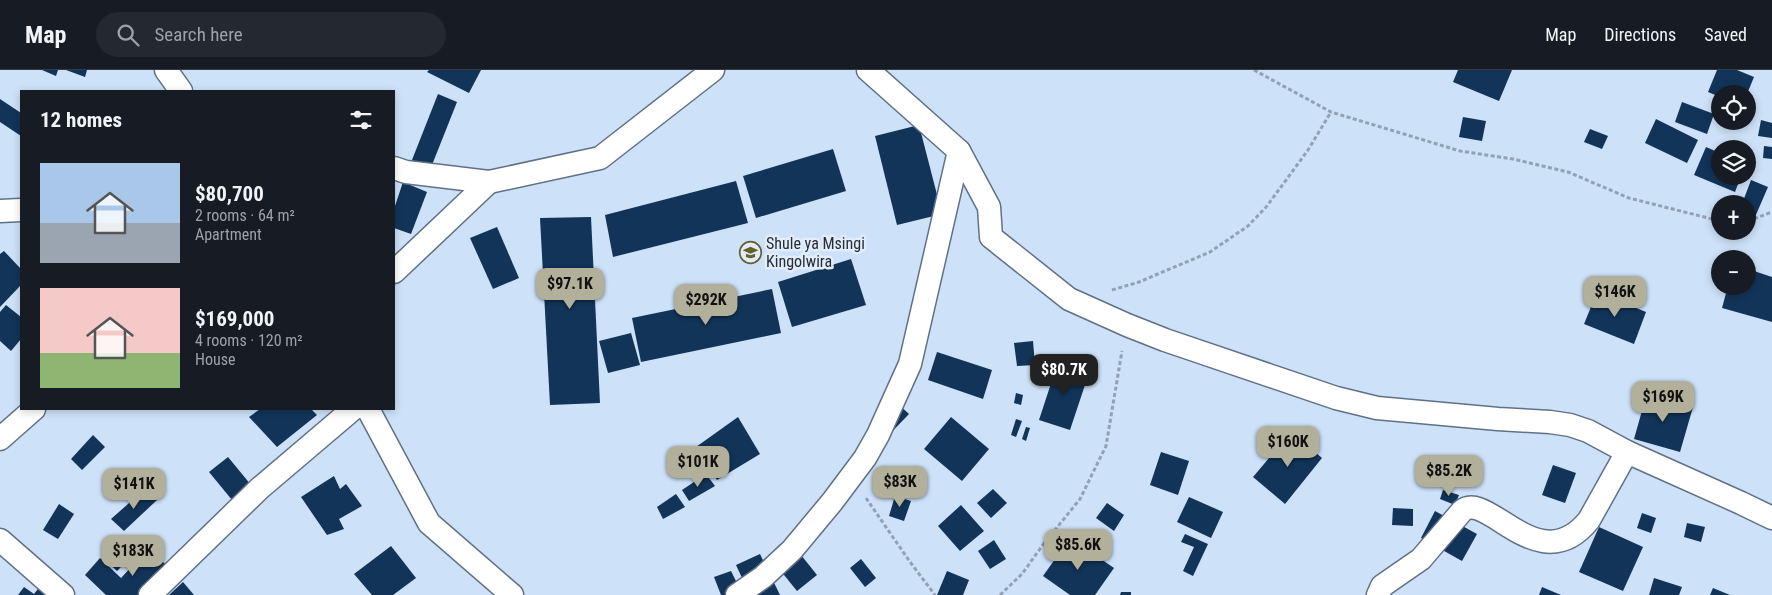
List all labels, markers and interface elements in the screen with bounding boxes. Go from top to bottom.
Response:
search box [96,12,446,57]
text: Map [25,21,66,49]
icon: search [114,21,142,49]
text: Search here [154,23,243,46]
text: Map [1545,24,1576,45]
text: Directions [1604,24,1676,45]
text: Saved [1704,24,1747,45]
map controls [1711,85,1756,295]
button: locate [1711,85,1756,130]
icon: filters [347,106,375,134]
text: 12 homes [40,108,122,132]
button: layers [1711,140,1756,185]
text: $80,700 [195,182,264,206]
icon: home [80,183,140,243]
button: + [1711,195,1756,240]
text: 2 rooms · 64 m² [195,206,295,225]
text: Apartment [195,225,262,244]
place label: Shule ya Msingi Kingolwira [766,234,865,271]
school or university icon: Shule ya Msingi Kingolwira [738,240,762,264]
button: − [1711,250,1756,295]
pin: $97.1K [529,268,611,310]
text: $97.1K [547,274,593,293]
pin: $146K [1580,276,1650,318]
text: $146K [1594,282,1636,301]
pin: $292K [671,284,741,326]
text: $292K [685,290,727,309]
text: $169,000 [195,307,274,331]
icon: home [80,308,140,368]
text: 4 rooms · 120 m² [195,331,303,350]
text: House [195,350,235,369]
pin: $80.7K [1023,354,1105,396]
text: $80.7K [1041,360,1087,379]
pin: $169K [1628,380,1698,423]
text: $169K [1642,387,1684,406]
pin: $160K [1253,426,1323,468]
text: $160K [1267,432,1309,451]
pin: $101K [663,446,733,488]
text: $101K [677,452,719,471]
pin: $85.2K [1408,454,1490,497]
text: $85.2K [1426,461,1472,480]
pin: $83K [870,466,930,508]
pin: $141K [99,468,169,510]
text: $83K [883,472,917,491]
text: $141K [113,474,155,493]
pin: $85.6K [1037,528,1119,571]
pin: $183K [98,534,168,577]
text: $85.6K [1055,535,1101,554]
text: $183K [112,541,154,560]

